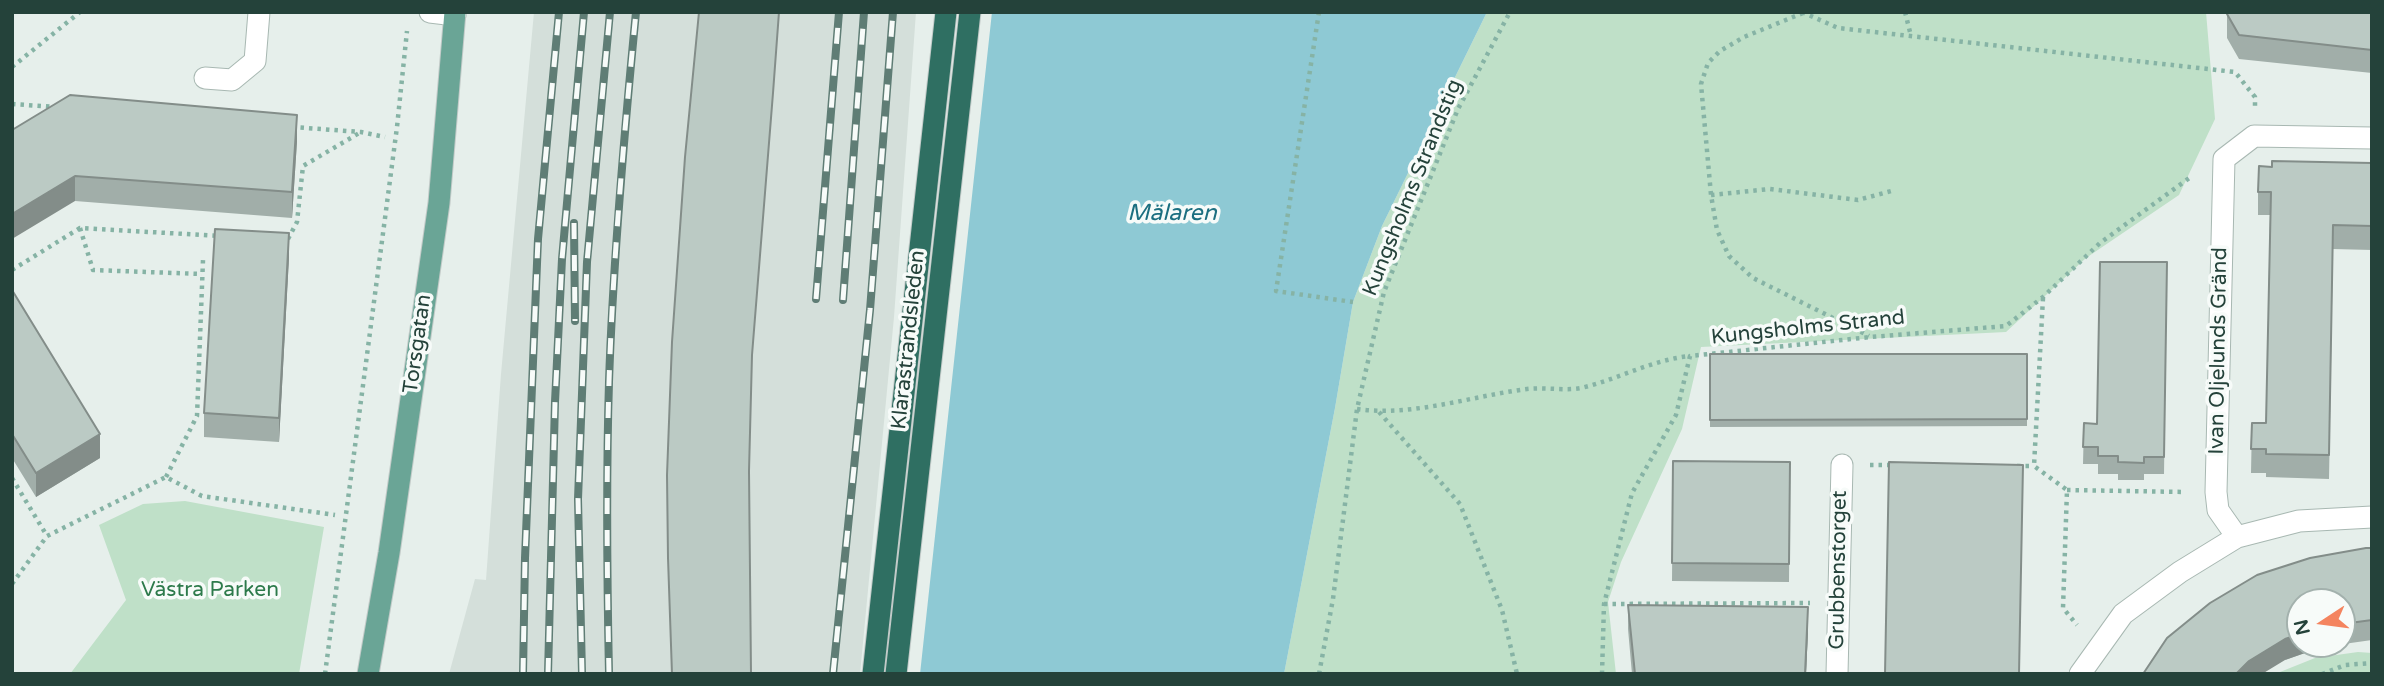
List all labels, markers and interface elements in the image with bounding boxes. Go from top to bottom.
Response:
street label: Kungsholms Strandstig [1358,76,1468,300]
water label: Mälaren [1127,200,1217,228]
street label: Ivan Oljelunds Gränd [2205,247,2233,455]
street label: Klarastrandsleden [887,249,931,431]
street label: Torsgatan [399,293,437,395]
street label: Kungsholms Strand [1710,305,1906,351]
street label: Grubbenstorget [1825,490,1853,650]
park label: Västra Parken [141,577,279,603]
north arrow [2286,588,2356,658]
text: N [2290,617,2315,637]

